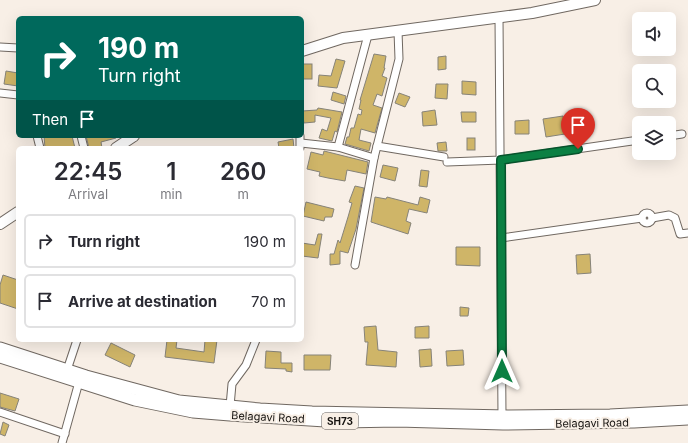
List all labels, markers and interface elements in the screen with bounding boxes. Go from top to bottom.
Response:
map controls [632,12,676,160]
button: sound [632,12,676,56]
text: 190 m [98,31,179,65]
icon: right [32,32,84,84]
button: search [632,64,676,108]
text: Turn right [98,65,181,86]
icon: arrive [76,108,98,130]
pin [561,108,595,149]
text: Then [32,110,68,129]
icon: arrive [567,114,589,136]
button: layers [632,116,676,160]
text: 22:45 [54,157,122,186]
text: 1 [166,157,176,186]
text: 260 [220,157,266,186]
text: Arrival [68,186,108,202]
text: min [160,186,182,202]
text: m [237,186,249,202]
icon: right [34,230,56,252]
text: Turn right [68,232,140,251]
text: 190 m [244,232,286,251]
icon: arrive [34,290,56,312]
text: Arrive at destination [68,292,217,311]
text: 70 m [251,292,286,311]
position arrow [481,350,523,392]
street label: Belagavi Road [231,408,305,426]
road number: SH73 [322,413,358,429]
street label: Belagavi Road [555,415,629,431]

